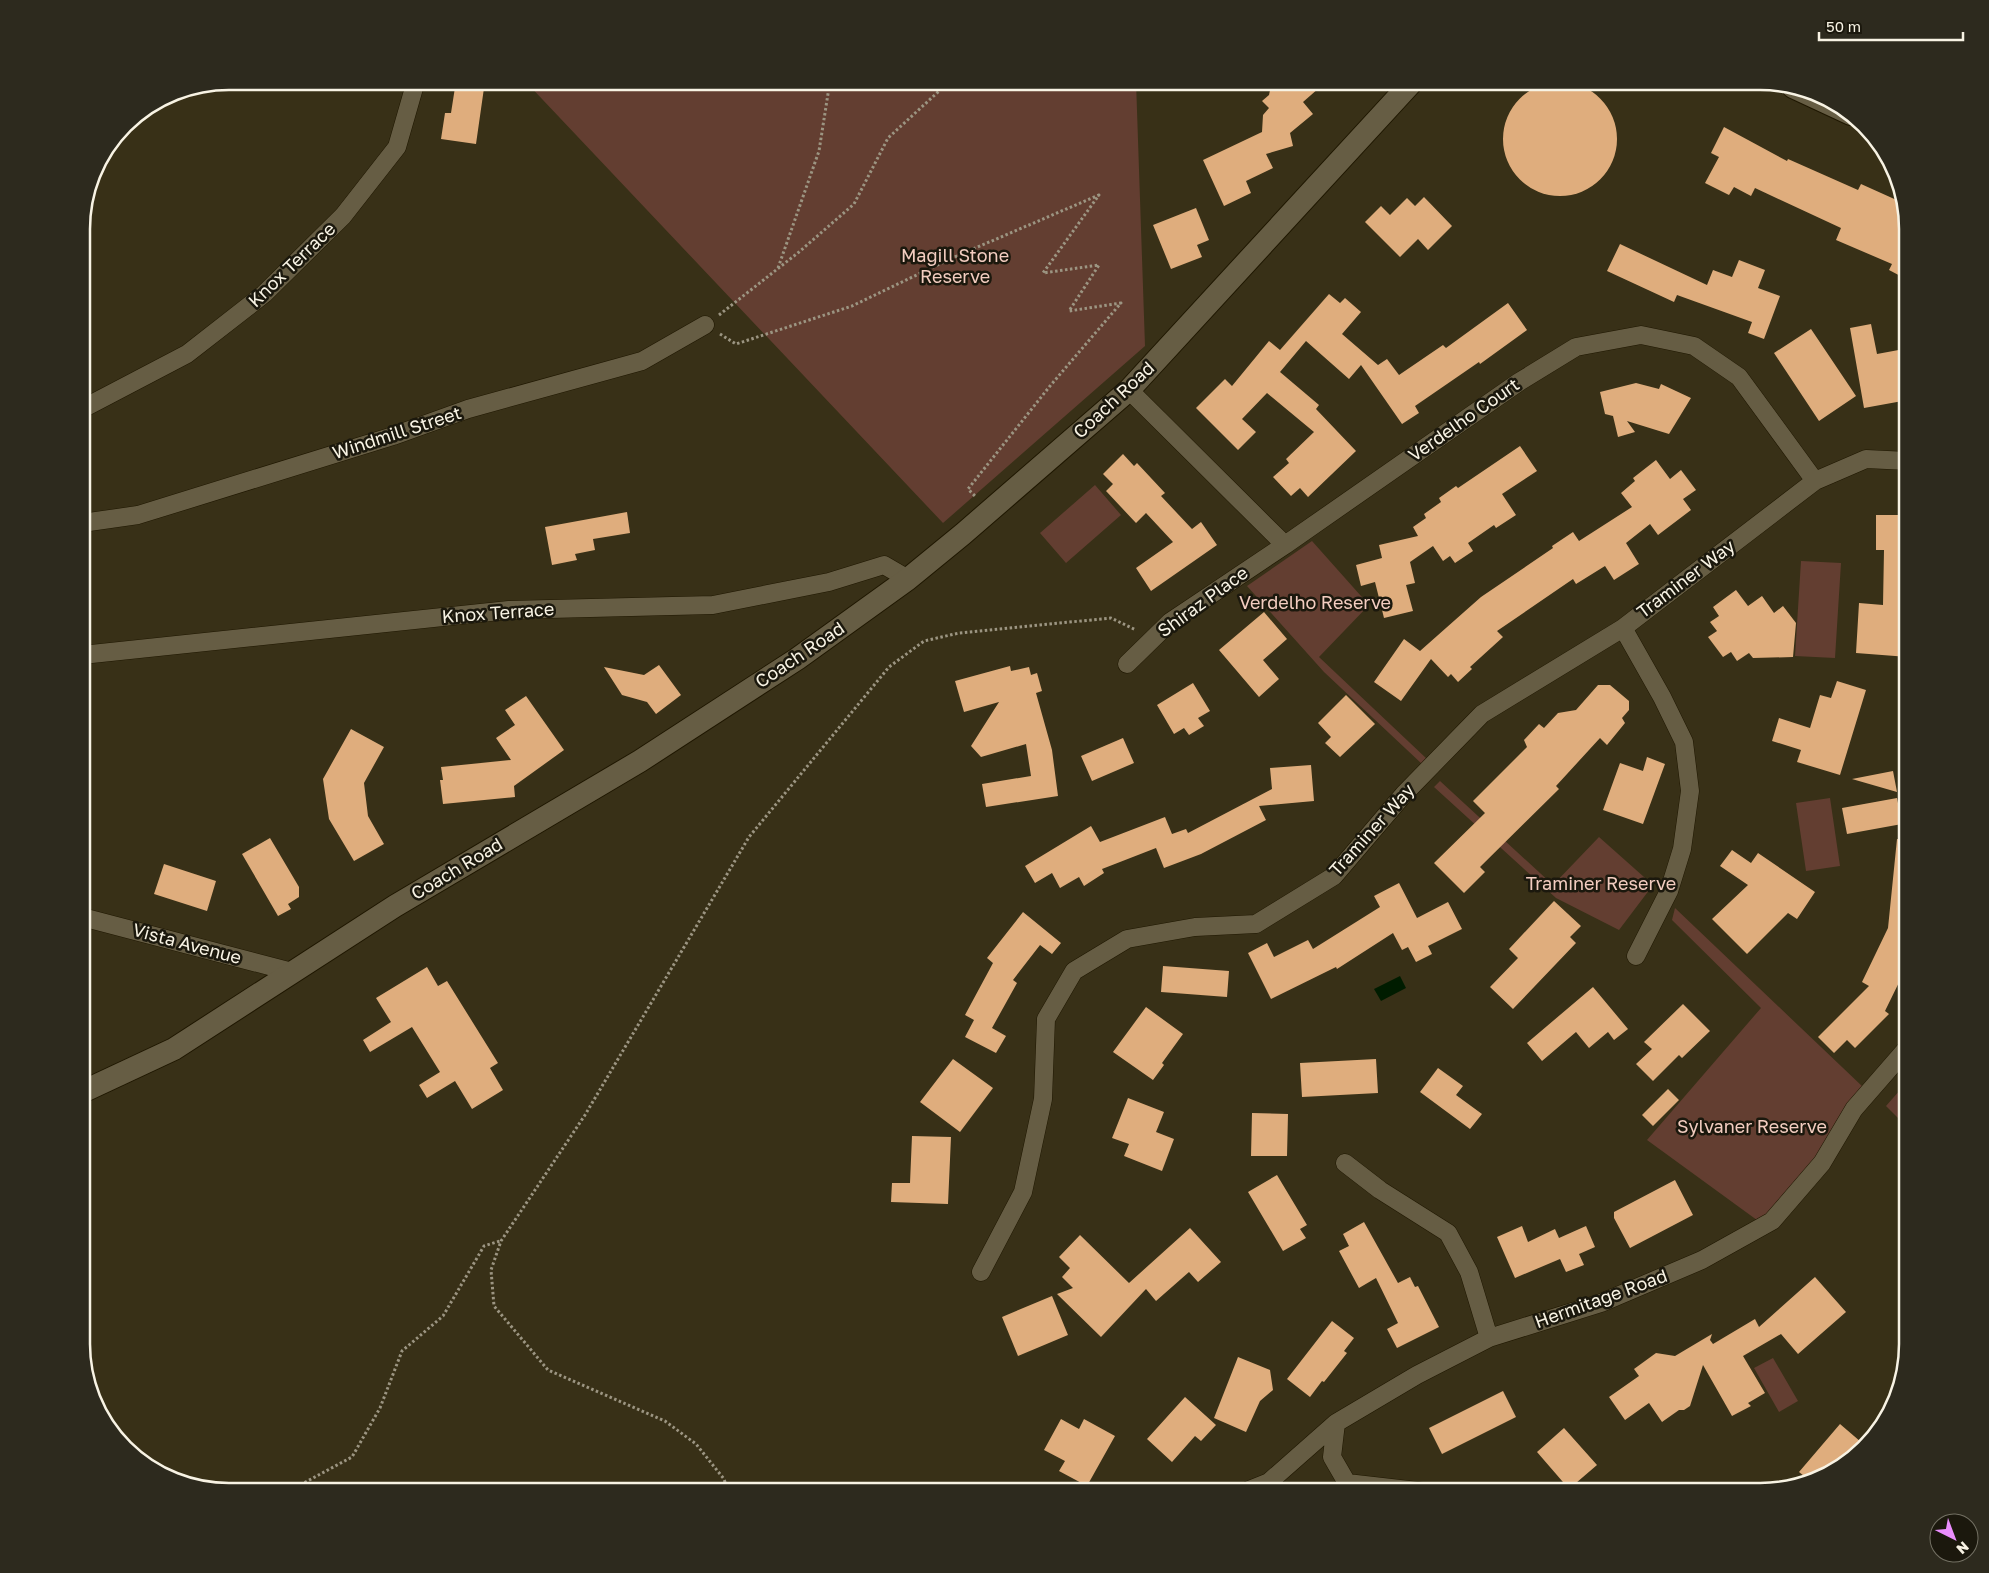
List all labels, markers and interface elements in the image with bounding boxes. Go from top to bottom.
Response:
scale bar [1819,10,1963,42]
text: 50 m [1826,17,1861,35]
street label: Knox Terrace [243,217,339,311]
park label: Magill Stone Reserve [901,244,1009,287]
street label: Coach Road [1068,356,1158,442]
street label: Verdelho Court [1404,373,1523,466]
street label: Windmill Street [329,401,464,463]
street label: Traminer Way [1632,534,1739,622]
street label: Shiraz Place [1153,561,1252,641]
park label: Verdelho Reserve [1239,591,1391,613]
street label: Knox Terrace [441,597,555,627]
street label: Coach Road [751,616,848,692]
street label: Traminer Way [1324,779,1419,880]
street label: Coach Road [407,832,506,904]
park label: Traminer Reserve [1526,872,1676,894]
street label: Vista Avenue [130,918,244,968]
park label: Sylvaner Reserve [1677,1115,1827,1137]
street label: Hermitage Road [1531,1264,1670,1332]
north arrow [1929,1513,1979,1563]
text: N [1953,1538,1973,1558]

